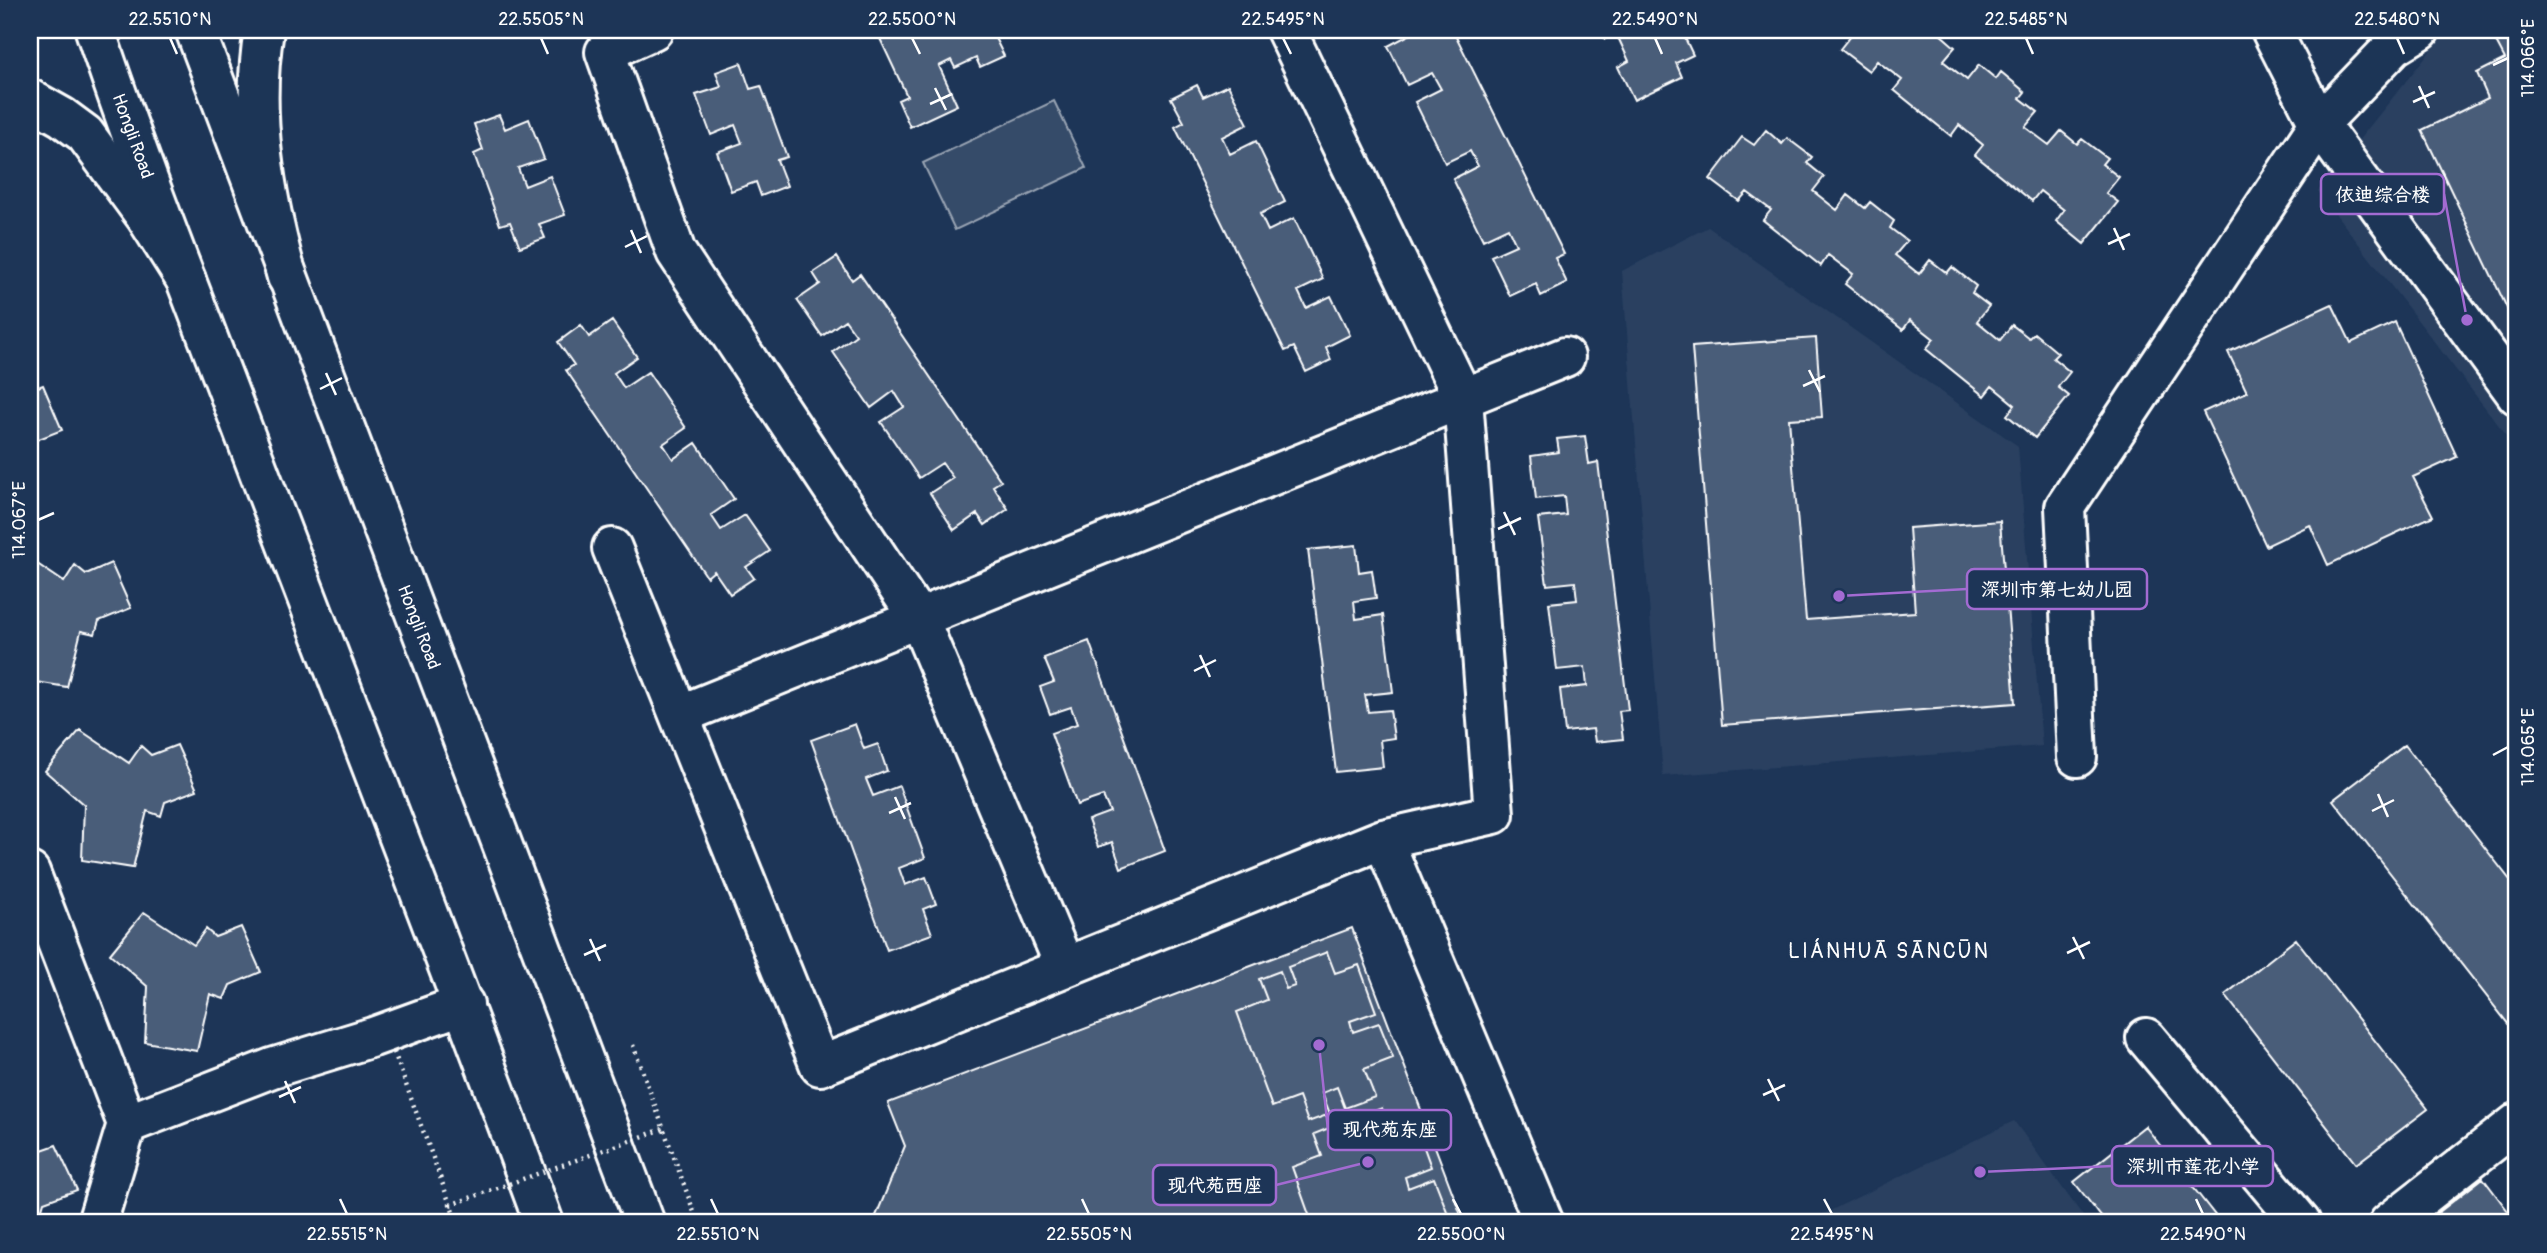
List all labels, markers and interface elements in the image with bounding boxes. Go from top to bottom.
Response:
text: 22.5510°N [129,8,211,31]
text: 22.5505°N [498,8,584,31]
text: 22.5500°N [868,8,956,31]
text: 22.5495°N [1241,8,1325,31]
text: 22.5490°N [1612,8,1698,31]
text: 22.5485°N [1984,8,2068,31]
text: 22.5480°N [2354,8,2440,31]
text: 114.066°E [2517,19,2540,97]
street label: Hongli Road [107,91,159,182]
callout: 依迪综合楼 [2321,174,2444,214]
text: 依迪综合楼 [2335,183,2431,207]
text: 114.067°E [8,481,31,559]
callout: 深圳市第七幼儿园 [1967,569,2147,609]
text: 深圳市第七幼儿园 [1981,578,2133,602]
street label: Hongli Road [392,582,445,673]
text: 114.065°E [2517,708,2540,786]
district label: LIÁNHUĀ SĀNCŪN [1788,938,1990,965]
callout: 现代苑东座 [1328,1110,1451,1150]
text: 现代苑东座 [1342,1118,1438,1142]
callout: 深圳市莲花小学 [2112,1146,2273,1186]
text: 深圳市莲花小学 [2126,1155,2260,1179]
callout: 现代苑西座 [1153,1165,1276,1205]
text: 现代苑西座 [1167,1174,1263,1198]
text: 22.5515°N [307,1223,387,1246]
text: 22.5510°N [677,1223,759,1246]
text: 22.5505°N [1046,1223,1132,1246]
text: 22.5500°N [1417,1223,1505,1246]
text: 22.5495°N [1790,1223,1874,1246]
text: 22.5490°N [2160,1223,2246,1246]

